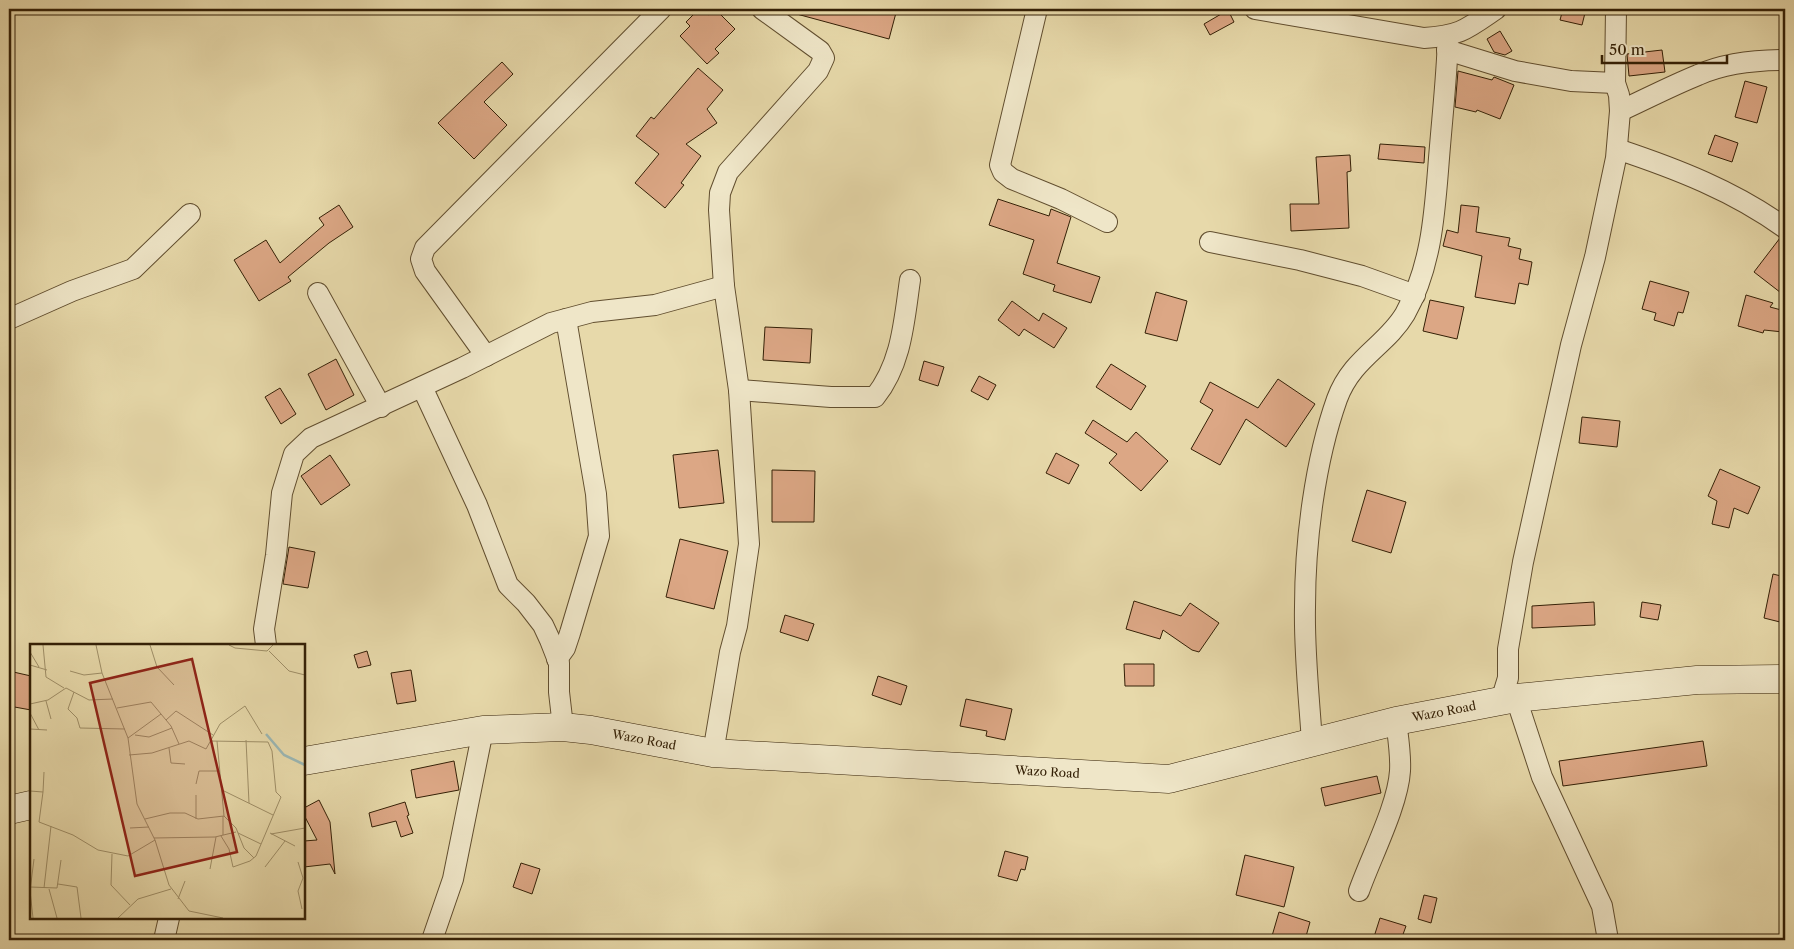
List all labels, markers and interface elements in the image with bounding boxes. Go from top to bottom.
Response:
scale bar [1602,32,1726,64]
text: 50 m [1609,40,1645,59]
inset map [30,644,305,919]
street label: Wazo Road [1410,698,1478,725]
street label: Wazo Road [610,726,678,753]
street label: Wazo Road [1014,762,1081,781]

